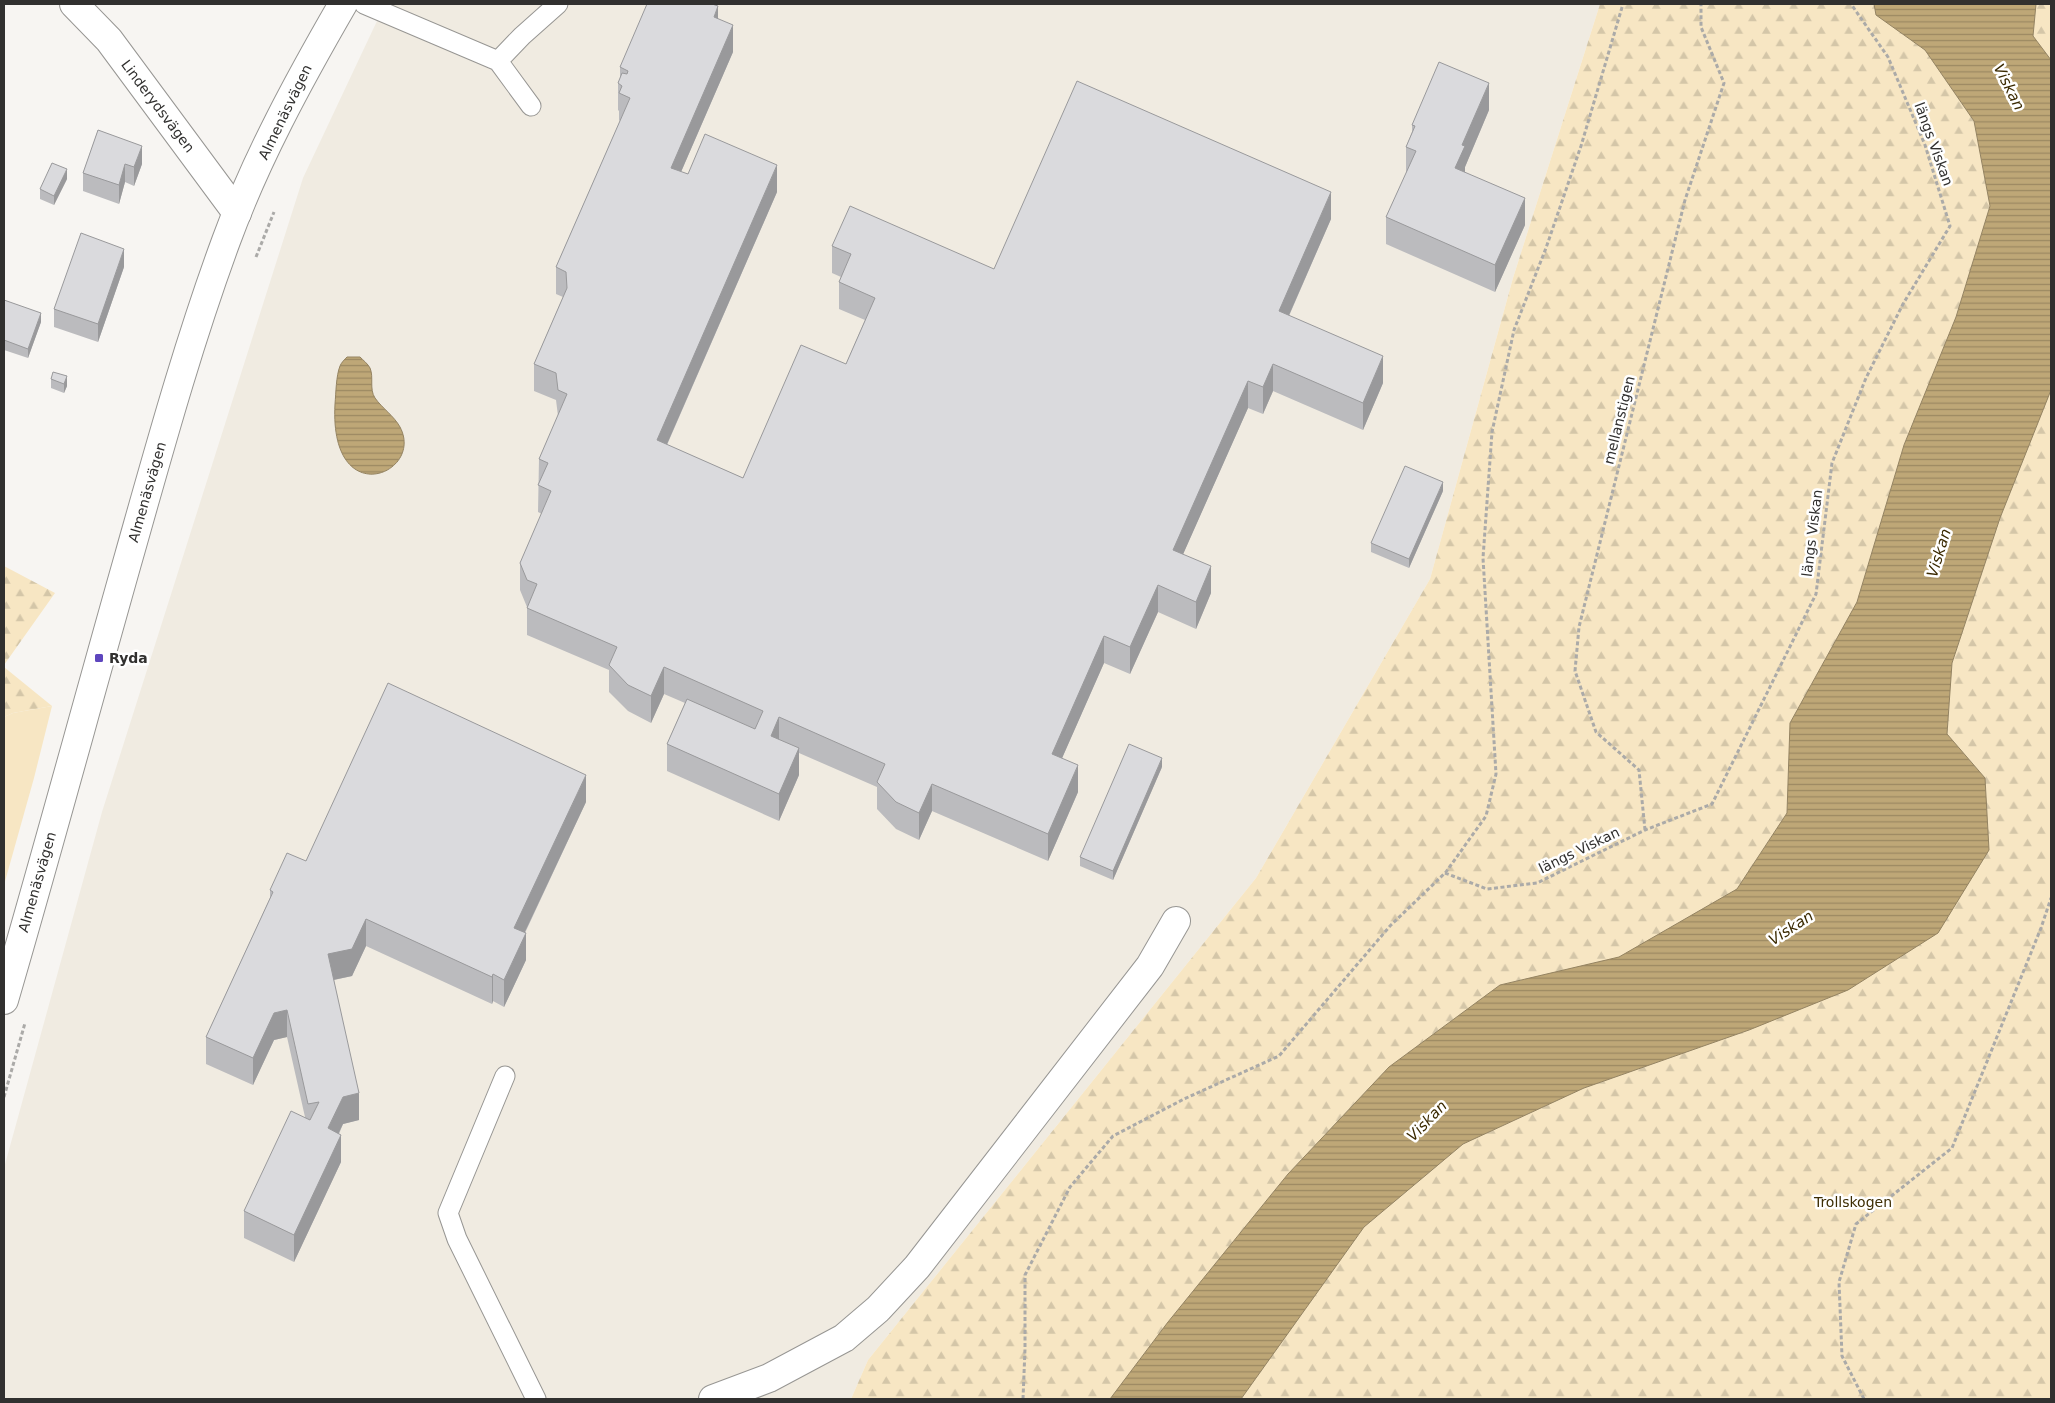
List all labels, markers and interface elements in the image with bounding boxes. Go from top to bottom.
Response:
street label: Linderydsvägen [118,57,198,155]
water label: Viskan [1990,61,2028,113]
street label: Almenäsvägen [255,62,315,162]
street label: längs Viskan [1911,100,1957,188]
street label: mellanstigen [1600,374,1638,466]
street label: Almenäsvägen [125,440,169,544]
street label: längs Viskan [1799,488,1825,578]
water label: Viskan [1923,527,1955,579]
place label: Ryda [109,650,148,666]
marker: Ryda [93,652,105,664]
street label: längs Viskan [1536,824,1622,876]
street label: Almenäsvägen [15,830,59,934]
water label: Viskan [1765,907,1817,949]
water label: Viskan [1403,1097,1451,1145]
park label: Trollskogen [1813,1194,1892,1210]

